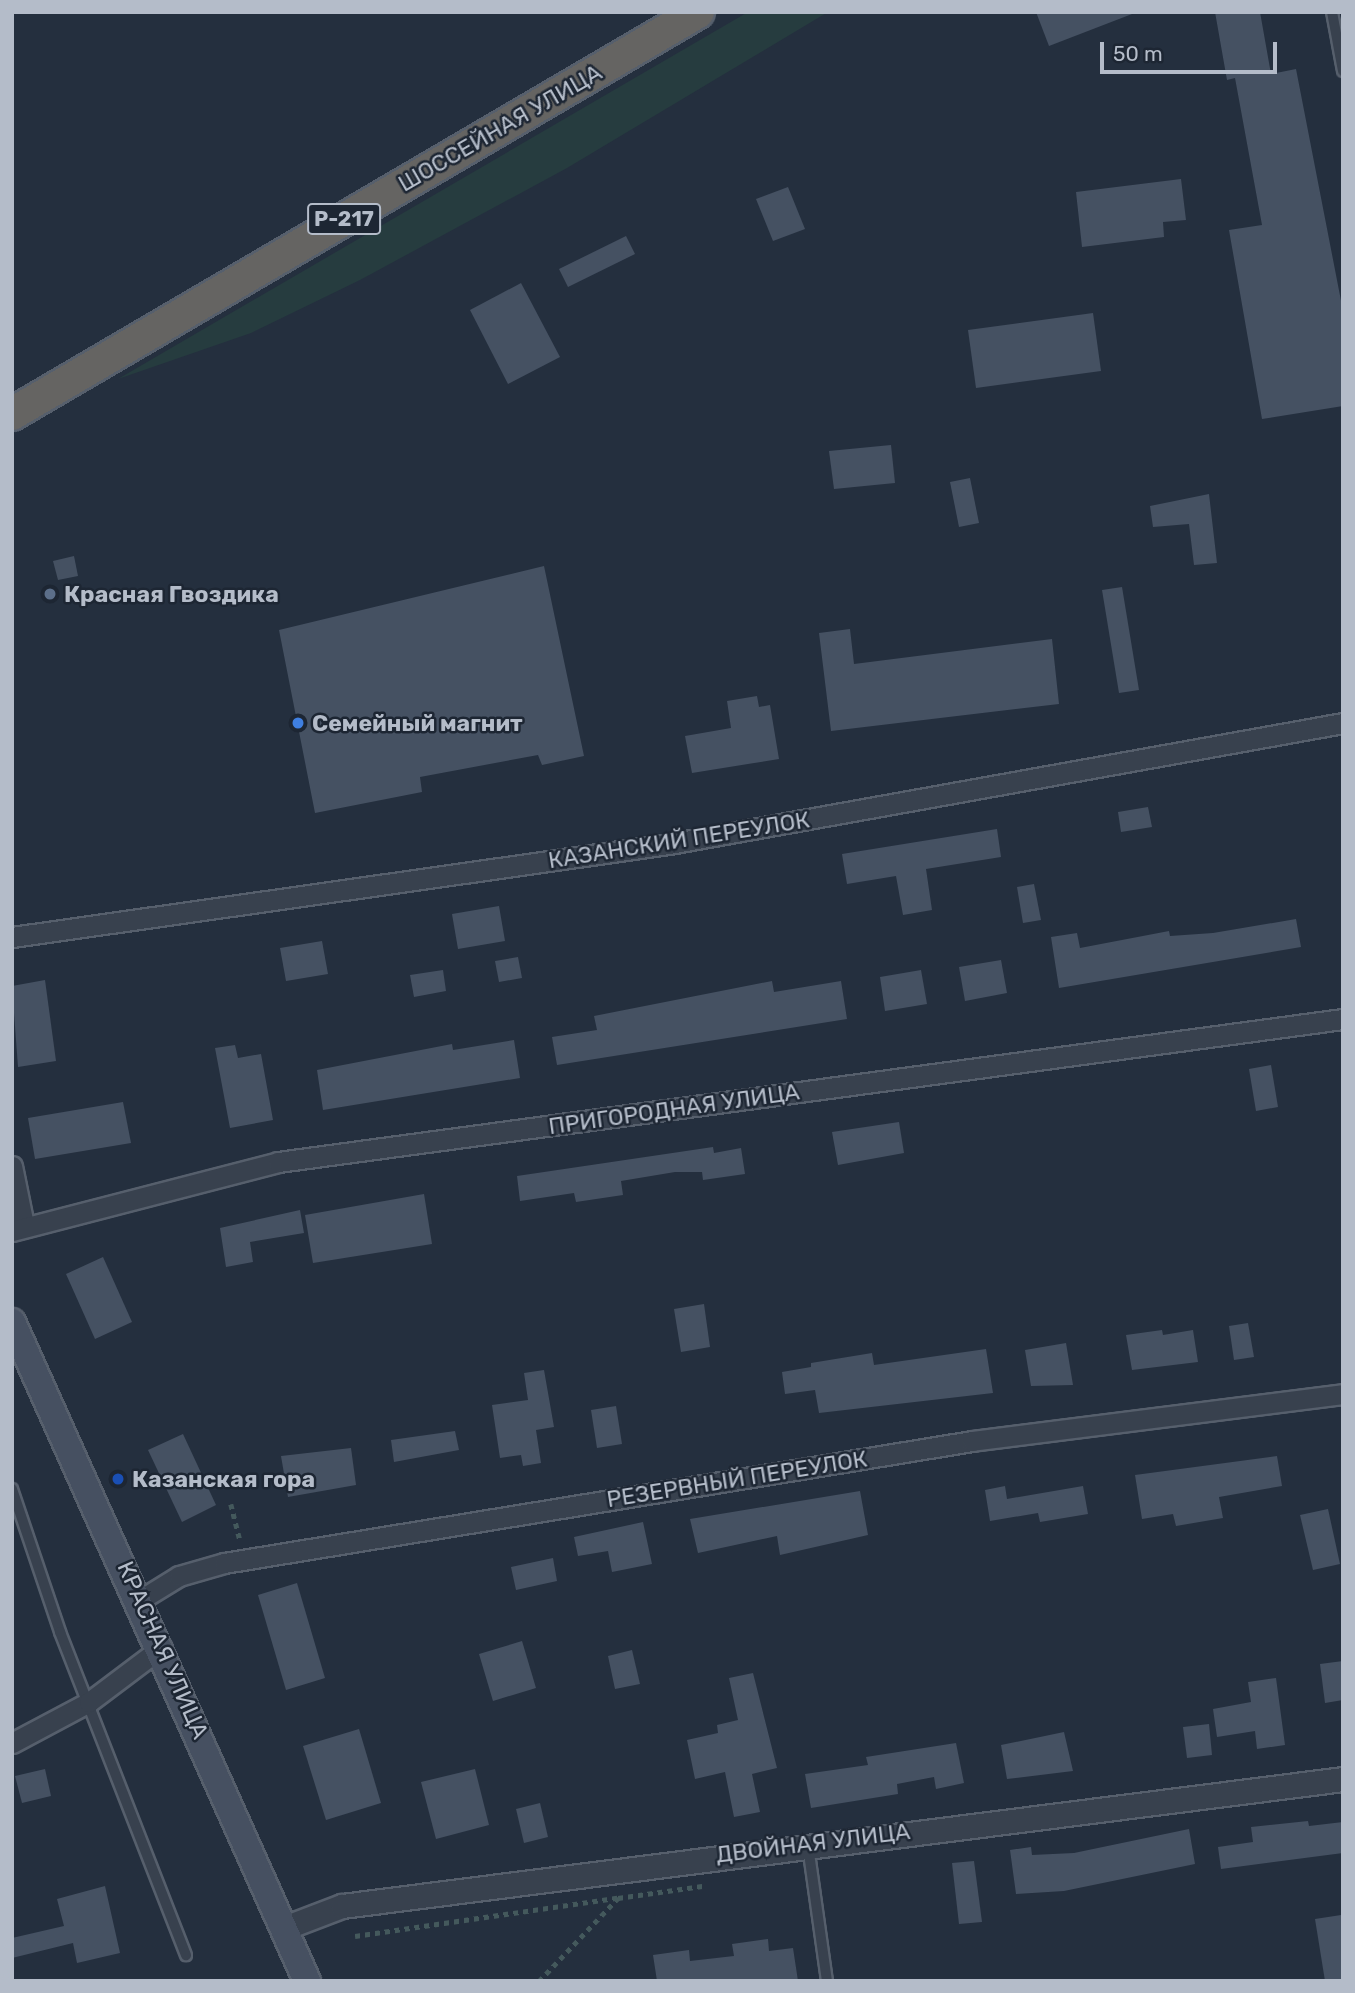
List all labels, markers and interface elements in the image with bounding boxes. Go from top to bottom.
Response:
scale bar [1103,28,1280,72]
text: 50 m [1113,41,1163,66]
street label: ШОССЕЙНАЯ УЛИЦА [393,58,607,198]
road number: Р-217 [306,202,382,236]
place label: Красная Гвоздика [64,580,279,608]
marker: Красная Гвоздика [42,586,58,602]
place label: Семейный магнит [312,709,523,737]
marker: Семейный магнит [290,715,306,731]
street label: КАЗАНСКИЙ ПЕРЕУЛОК [546,806,812,874]
street label: ПРИГОРОДНАЯ УЛИЦА [547,1078,801,1140]
street label: РЕЗЕРВНЫЙ ПЕРЕУЛОК [605,1445,869,1513]
place label: Казанская гора [132,1465,315,1493]
marker: Казанская гора [110,1471,126,1487]
street label: КРАСНАЯ УЛИЦА [111,1557,215,1743]
street label: ДВОЙНАЯ УЛИЦА [714,1817,912,1869]

